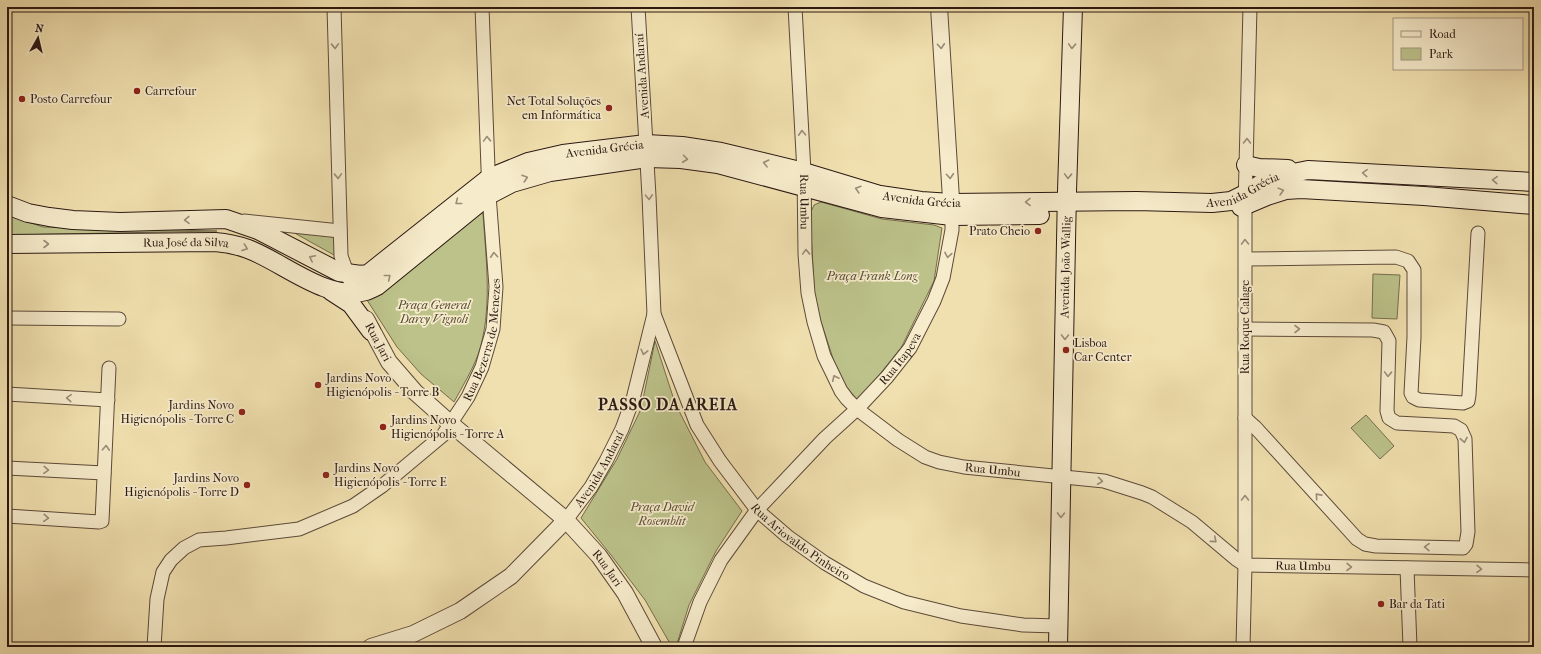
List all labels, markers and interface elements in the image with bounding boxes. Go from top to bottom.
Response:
north arrow [18,18,58,58]
legend [1393,18,1523,70]
text: N [34,22,45,36]
text: Road [1429,27,1456,41]
street label: Avenida Andaraí [632,33,652,120]
one-way arrow [331,43,339,49]
one-way arrow [937,43,946,49]
one-way arrow [1068,43,1076,49]
text: Park [1429,47,1454,61]
place label: Carrefour [145,84,197,98]
marker: Carrefour [132,86,142,96]
place label: Posto Carrefour [30,92,113,106]
marker: Posto Carrefour [17,94,27,104]
place label: Net Total Soluções em Informática [507,94,602,122]
marker: Net Total Soluções em Informática [604,103,614,113]
one-way arrow [797,130,806,136]
one-way arrow [483,136,491,142]
street label: Avenida Grécia [564,137,645,161]
one-way arrow [1243,138,1251,144]
one-way arrow [682,154,689,163]
one-way arrow [763,159,770,168]
street label: Avenida Grécia [1205,169,1281,210]
one-way arrow [1362,169,1368,177]
one-way arrow [334,173,343,179]
one-way arrow [945,173,954,179]
one-way arrow [1064,173,1072,179]
street label: Rua Umbu [797,174,812,230]
one-way arrow [521,175,528,183]
one-way arrow [1492,176,1498,185]
one-way arrow [855,185,862,194]
street label: Avenida Grécia [881,188,961,210]
one-way arrow [1278,188,1285,196]
one-way arrow [645,194,653,200]
one-way arrow [456,198,463,205]
one-way arrow [1025,198,1031,206]
street label: Avenida João Wallig [1057,215,1074,319]
one-way arrow [184,216,190,224]
place label: Prato Cheio [969,224,1030,238]
marker: Prato Cheio [1033,226,1043,236]
street label: Rua José da Silva [143,235,231,251]
one-way arrow [1241,239,1250,245]
one-way arrow [43,240,49,248]
one-way arrow [242,243,249,252]
one-way arrow [801,249,810,255]
one-way arrow [489,252,498,258]
one-way arrow [944,252,952,258]
one-way arrow [308,255,316,262]
park label: Praça Frank Long [826,269,918,283]
one-way arrow [384,274,391,281]
street label: Rua Bezerra de Menezes [460,278,503,404]
street label: Rua Roque Calage [1238,280,1252,374]
park label: Praça General Darcy Vignoli [397,298,472,326]
street label: Rua Jari [362,320,395,364]
one-way arrow [1294,325,1300,333]
street label: Rua Itapeva [876,330,924,388]
one-way arrow [1060,334,1069,340]
place label: Lisboa Car Center [1074,336,1132,364]
marker: Lisboa Car Center [1061,345,1071,355]
one-way arrow [641,348,649,355]
place label: Jardins Novo Higienópolis - Torre B [325,371,440,399]
one-way arrow [1384,371,1392,377]
one-way arrow [832,374,840,382]
marker: Jardins Novo Higienópolis - Torre B [313,380,323,390]
one-way arrow [66,394,72,402]
district label: PASSO DA AREIA [598,395,738,414]
place label: Jardins Novo Higienópolis - Torre C [120,398,234,426]
marker: Jardins Novo Higienópolis - Torre C [237,407,247,417]
place label: Jardins Novo Higienópolis - Torre A [390,413,505,441]
marker: Jardins Novo Higienópolis - Torre A [378,422,388,432]
street label: Avenida Andaraí [571,429,627,510]
one-way arrow [1459,437,1468,443]
one-way arrow [101,445,110,451]
street label: Rua Umbu [964,460,1021,480]
place label: Jardins Novo Higienópolis - Torre E [333,461,447,489]
one-way arrow [43,466,49,474]
marker: Jardins Novo Higienópolis - Torre E [321,470,331,480]
place label: Jardins Novo Higienópolis - Torre D [124,471,239,499]
one-way arrow [1097,476,1103,485]
marker: Jardins Novo Higienópolis - Torre D [242,480,252,490]
one-way arrow [1315,493,1323,501]
one-way arrow [1241,495,1249,501]
park label: Praça David Rosemblit [629,500,696,528]
street label: Rua Ariovaldo Pinheiro [748,501,853,583]
one-way arrow [1057,512,1065,518]
one-way arrow [43,514,49,523]
one-way arrow [1209,536,1216,543]
one-way arrow [1424,543,1430,551]
street label: Rua Jari [590,547,626,590]
street label: Rua Umbu [1275,559,1331,573]
one-way arrow [1346,563,1352,571]
one-way arrow [1476,565,1482,573]
place label: Bar da Tati [1389,597,1446,611]
marker: Bar da Tati [1376,599,1386,609]

